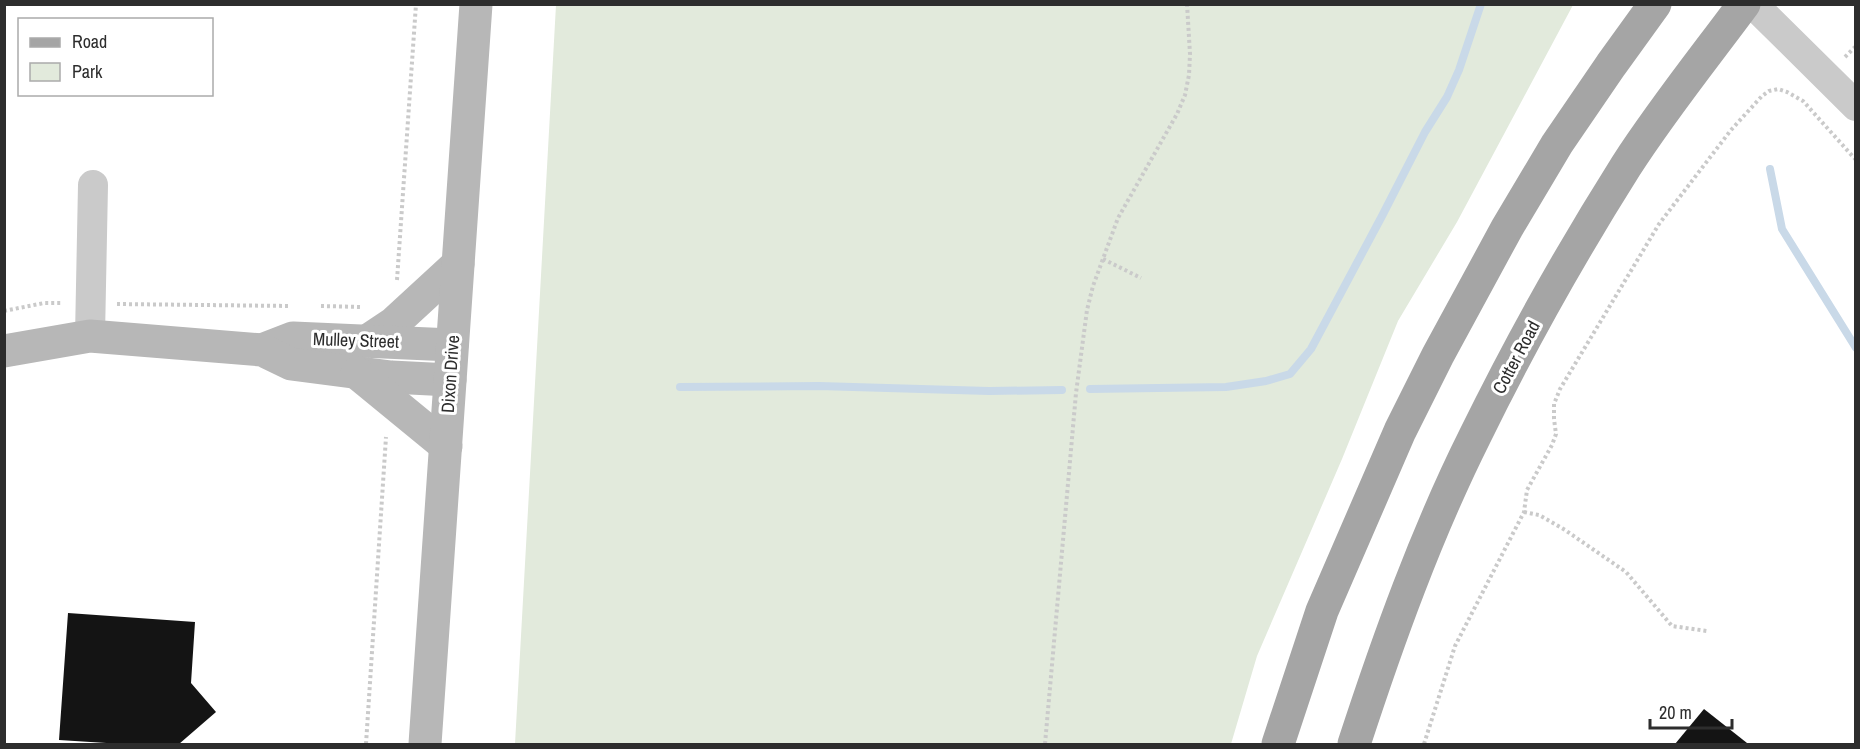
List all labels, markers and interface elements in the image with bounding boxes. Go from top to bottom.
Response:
legend [18,18,213,96]
text: Road [72,29,107,54]
text: Park [72,59,103,84]
street label: Cotter Road [1486,316,1546,398]
street label: Mulley Street [313,326,399,354]
street label: Dixon Drive [435,334,465,414]
scale bar [1650,692,1732,730]
text: 20 m [1659,700,1692,725]

